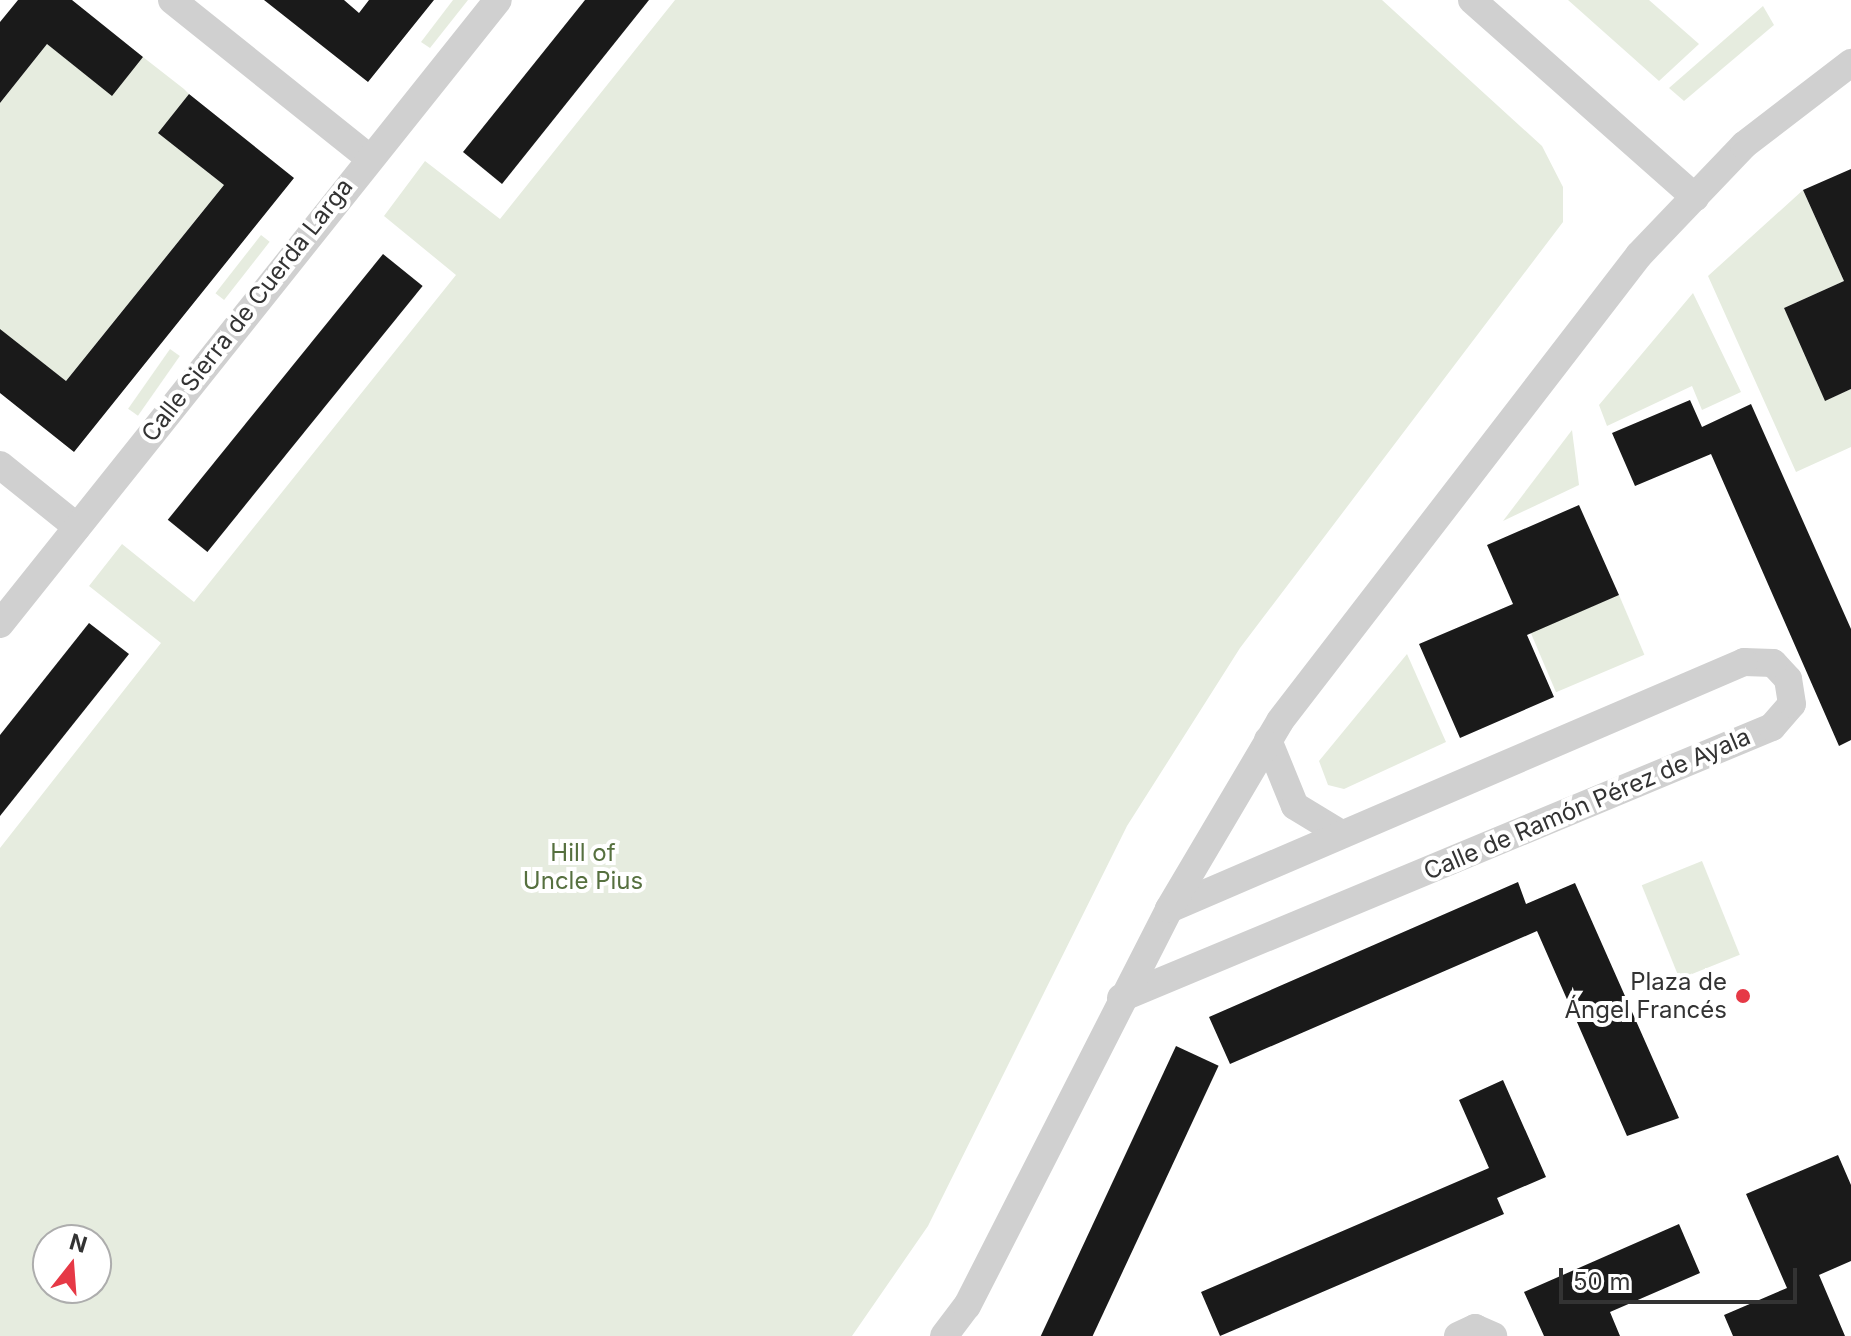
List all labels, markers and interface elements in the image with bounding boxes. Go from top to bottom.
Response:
street label: Calle Sierra de Cuerda Larga [135,173,359,447]
street label: Calle de Ramón Pérez de Ayala [1419,722,1755,886]
park label: Hill of Uncle Pius [523,839,643,895]
place label: Plaza de Ángel Francés [1564,968,1727,1024]
marker: Plaza de Ángel Francés [1734,987,1752,1005]
north arrow [32,1224,112,1304]
text: N [67,1228,90,1258]
scale bar [1563,1252,1801,1302]
text: 50 m [1573,1267,1631,1296]

